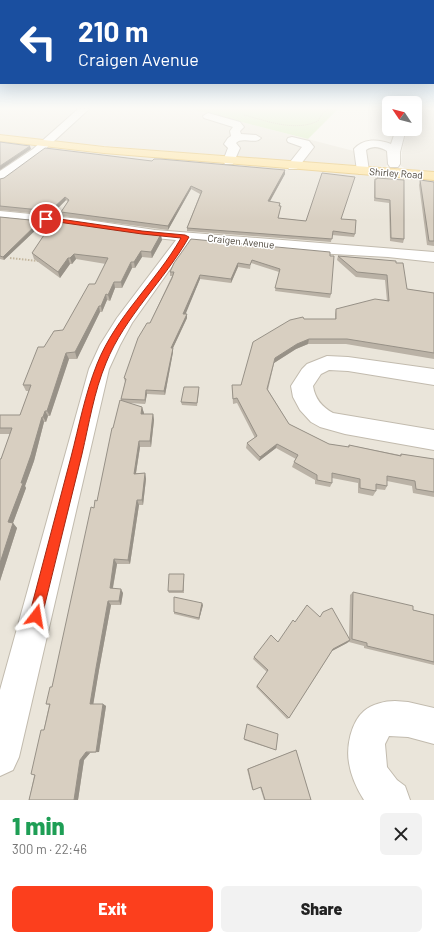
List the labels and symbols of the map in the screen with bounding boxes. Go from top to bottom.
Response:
north arrow [382,96,422,136]
street label: Shirley Road [369,165,423,181]
pin [29,202,63,236]
street label: Craigen Avenue [207,232,275,250]
position arrow [15,595,57,637]

